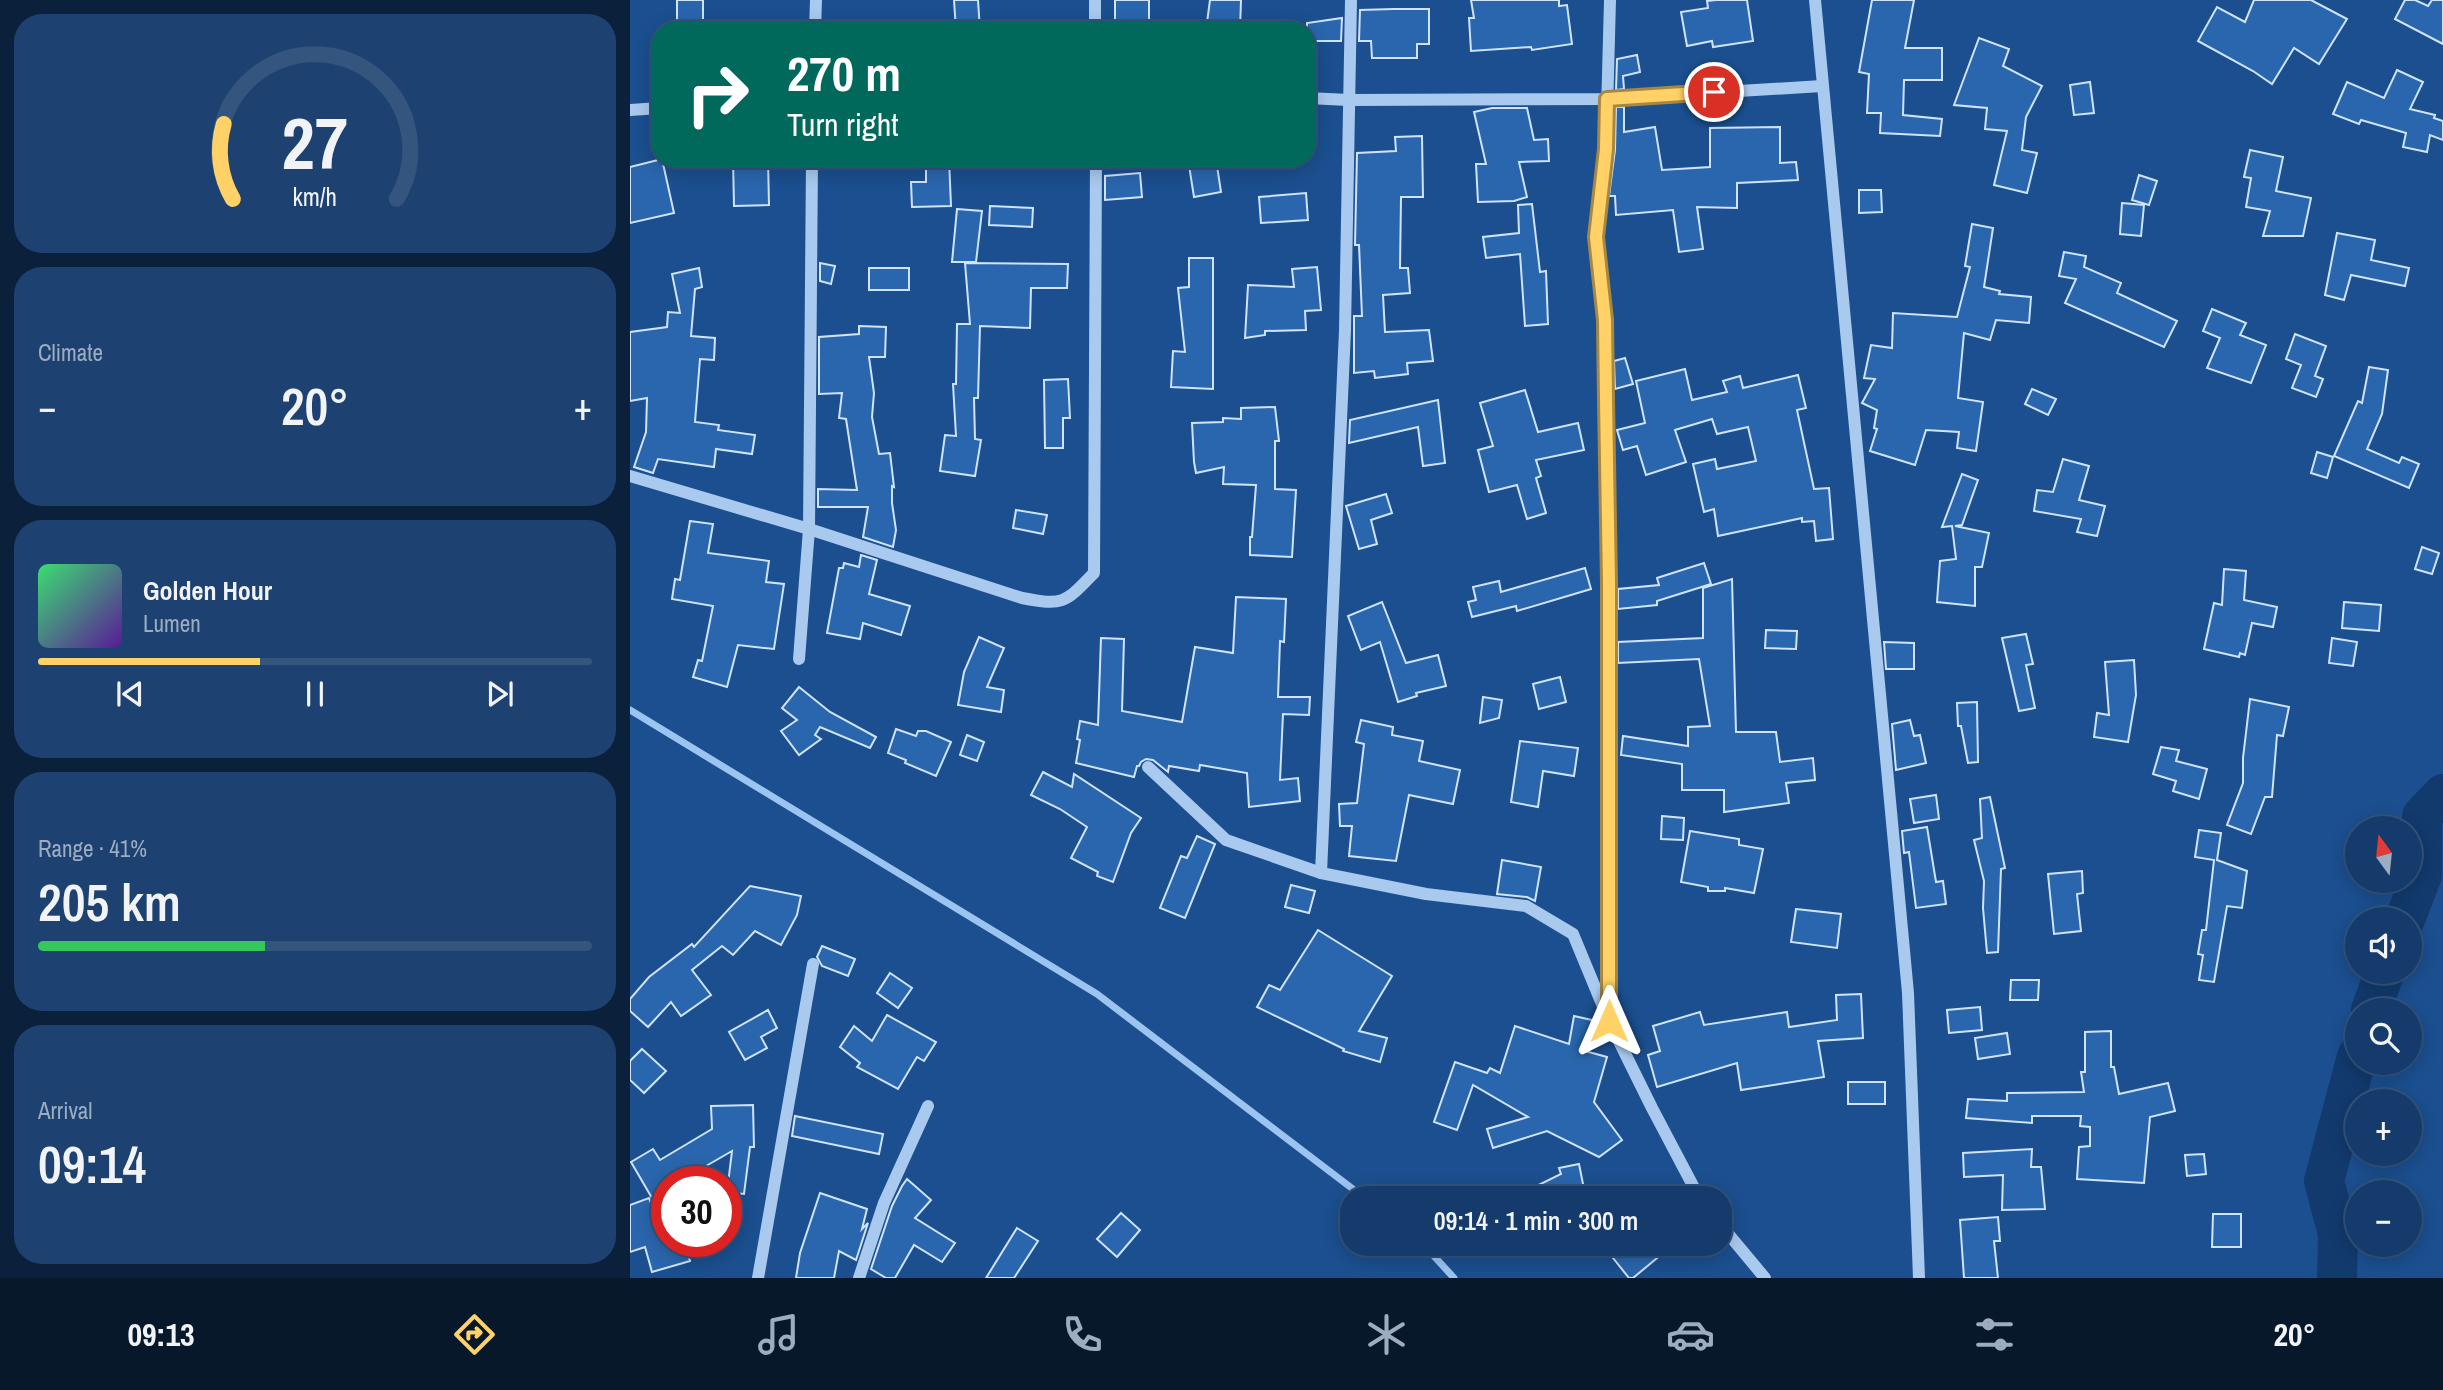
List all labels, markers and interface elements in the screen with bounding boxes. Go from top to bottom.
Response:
text: 270 m [787,40,901,106]
icon: right [672,49,763,140]
pin [1684,62,1744,122]
icon: arrive [1695,73,1733,111]
text: 27 [282,95,348,193]
text: Turn right [787,103,899,146]
text: km/h [293,180,337,214]
text: Climate [38,337,103,368]
text: 20° [281,371,349,441]
text: − [38,381,56,432]
text: + [574,381,592,432]
text: Golden Hour [143,573,272,608]
text: Lumen [143,608,201,639]
icon: previous [111,675,149,713]
icon: pause [296,675,334,713]
icon: next [481,675,519,713]
north arrow [2345,816,2422,892]
map controls [2345,816,2422,1257]
text: Range · 41% [38,833,147,864]
text: 205 km [38,867,181,937]
button: sound [2345,907,2422,984]
position arrow [1572,984,1646,1058]
button: search [2345,998,2422,1075]
button: + [2345,1089,2422,1166]
text: Arrival [38,1095,93,1126]
text: 09:14 [38,1129,146,1199]
speed limit sign: 30 [651,1166,742,1257]
button: − [2345,1180,2422,1257]
text: 09:14 · 1 min · 300 m [1434,1203,1638,1238]
icon: directions [450,1310,499,1359]
icon: music [754,1310,803,1359]
icon: phone [1058,1310,1107,1359]
icon: climate [1362,1310,1411,1359]
icon: car [1666,1310,1715,1359]
icon: filters [1970,1310,2019,1359]
text: 09:13 [127,1313,195,1356]
text: 20° [2273,1313,2315,1356]

